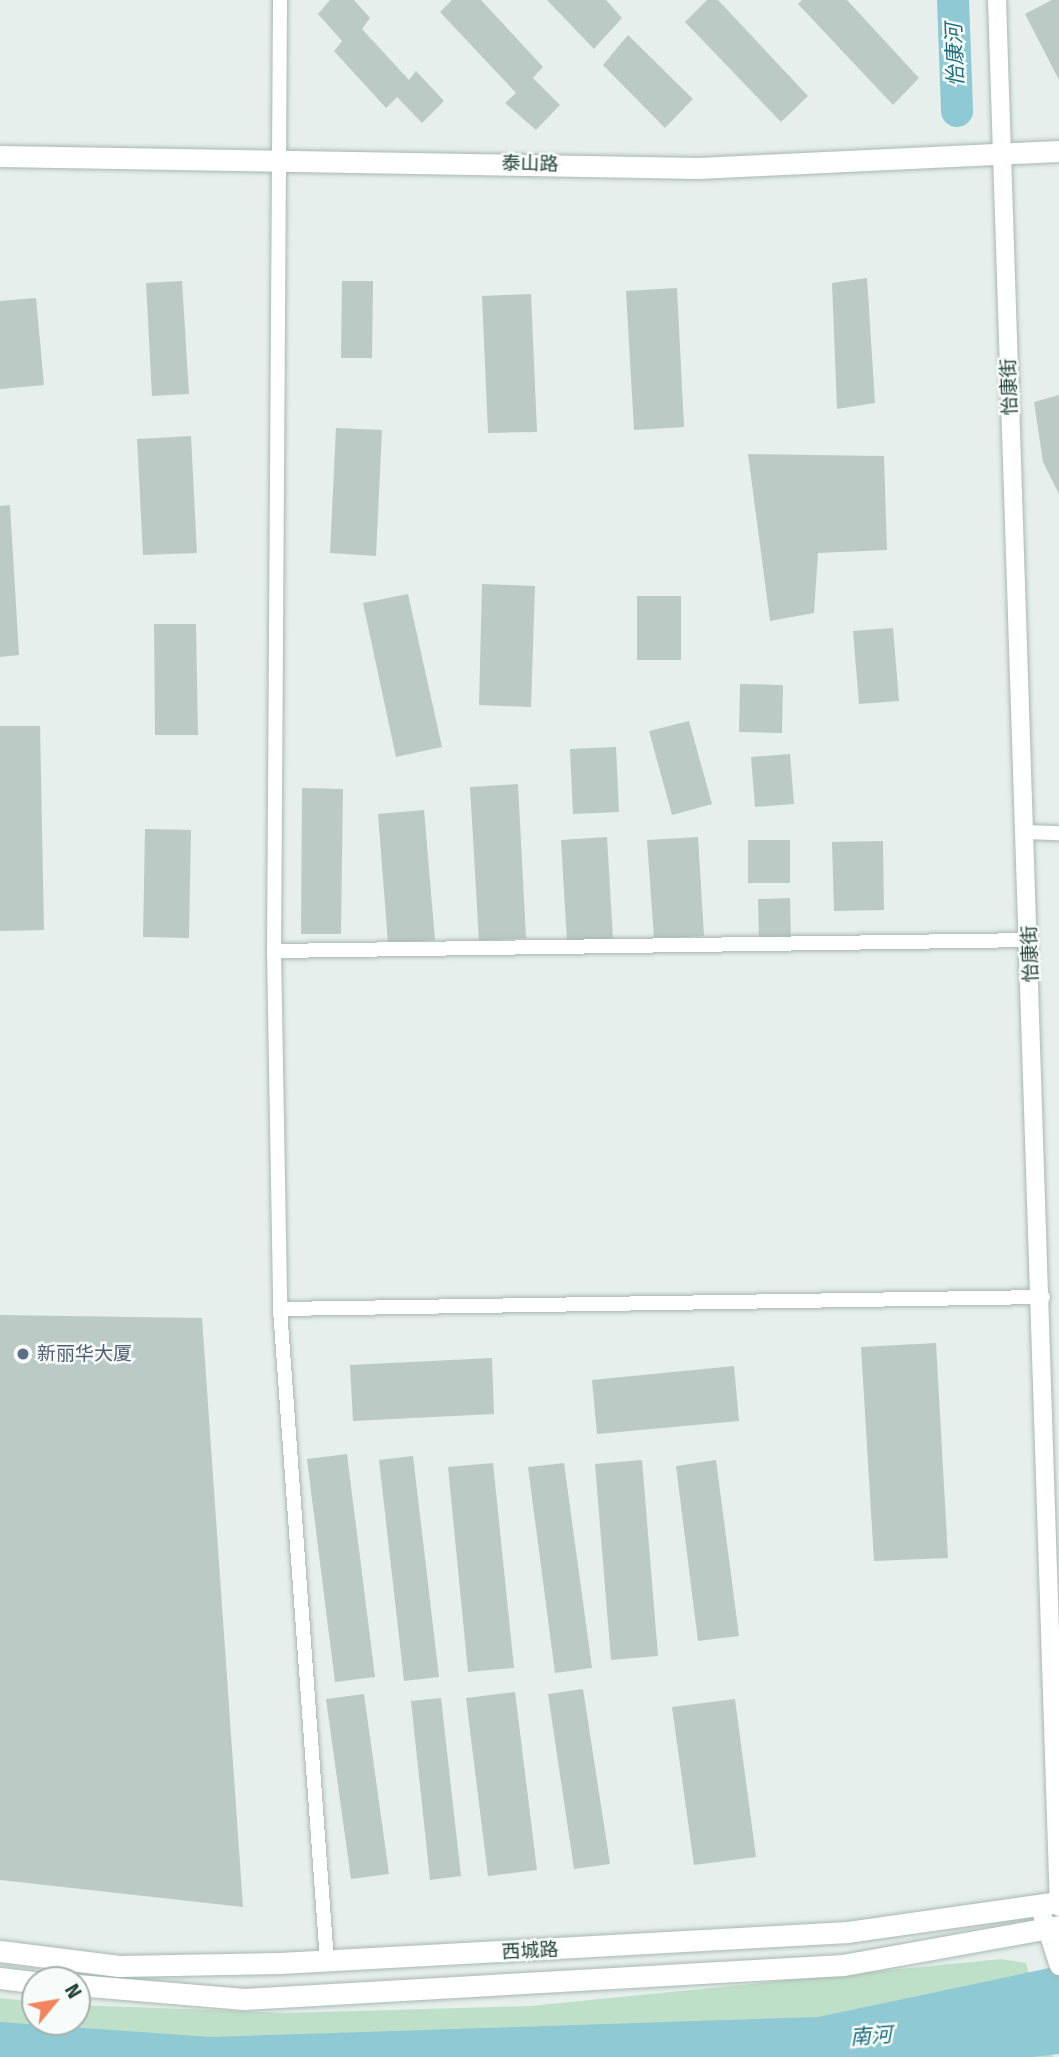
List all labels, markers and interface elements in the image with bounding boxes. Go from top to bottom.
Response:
water label: 怡康河 [941,23,969,87]
street label: 泰山路 [501,152,559,176]
street label: 怡康街 [997,358,1021,416]
street label: 怡康街 [1018,925,1042,983]
place label: 新丽华大厦 [37,1343,132,1365]
marker: 新丽华大厦 [15,1346,31,1362]
street label: 西城路 [501,1938,559,1964]
north arrow [21,1966,91,2036]
text: N [60,1980,86,2002]
water label: 南河 [849,2022,893,2050]

